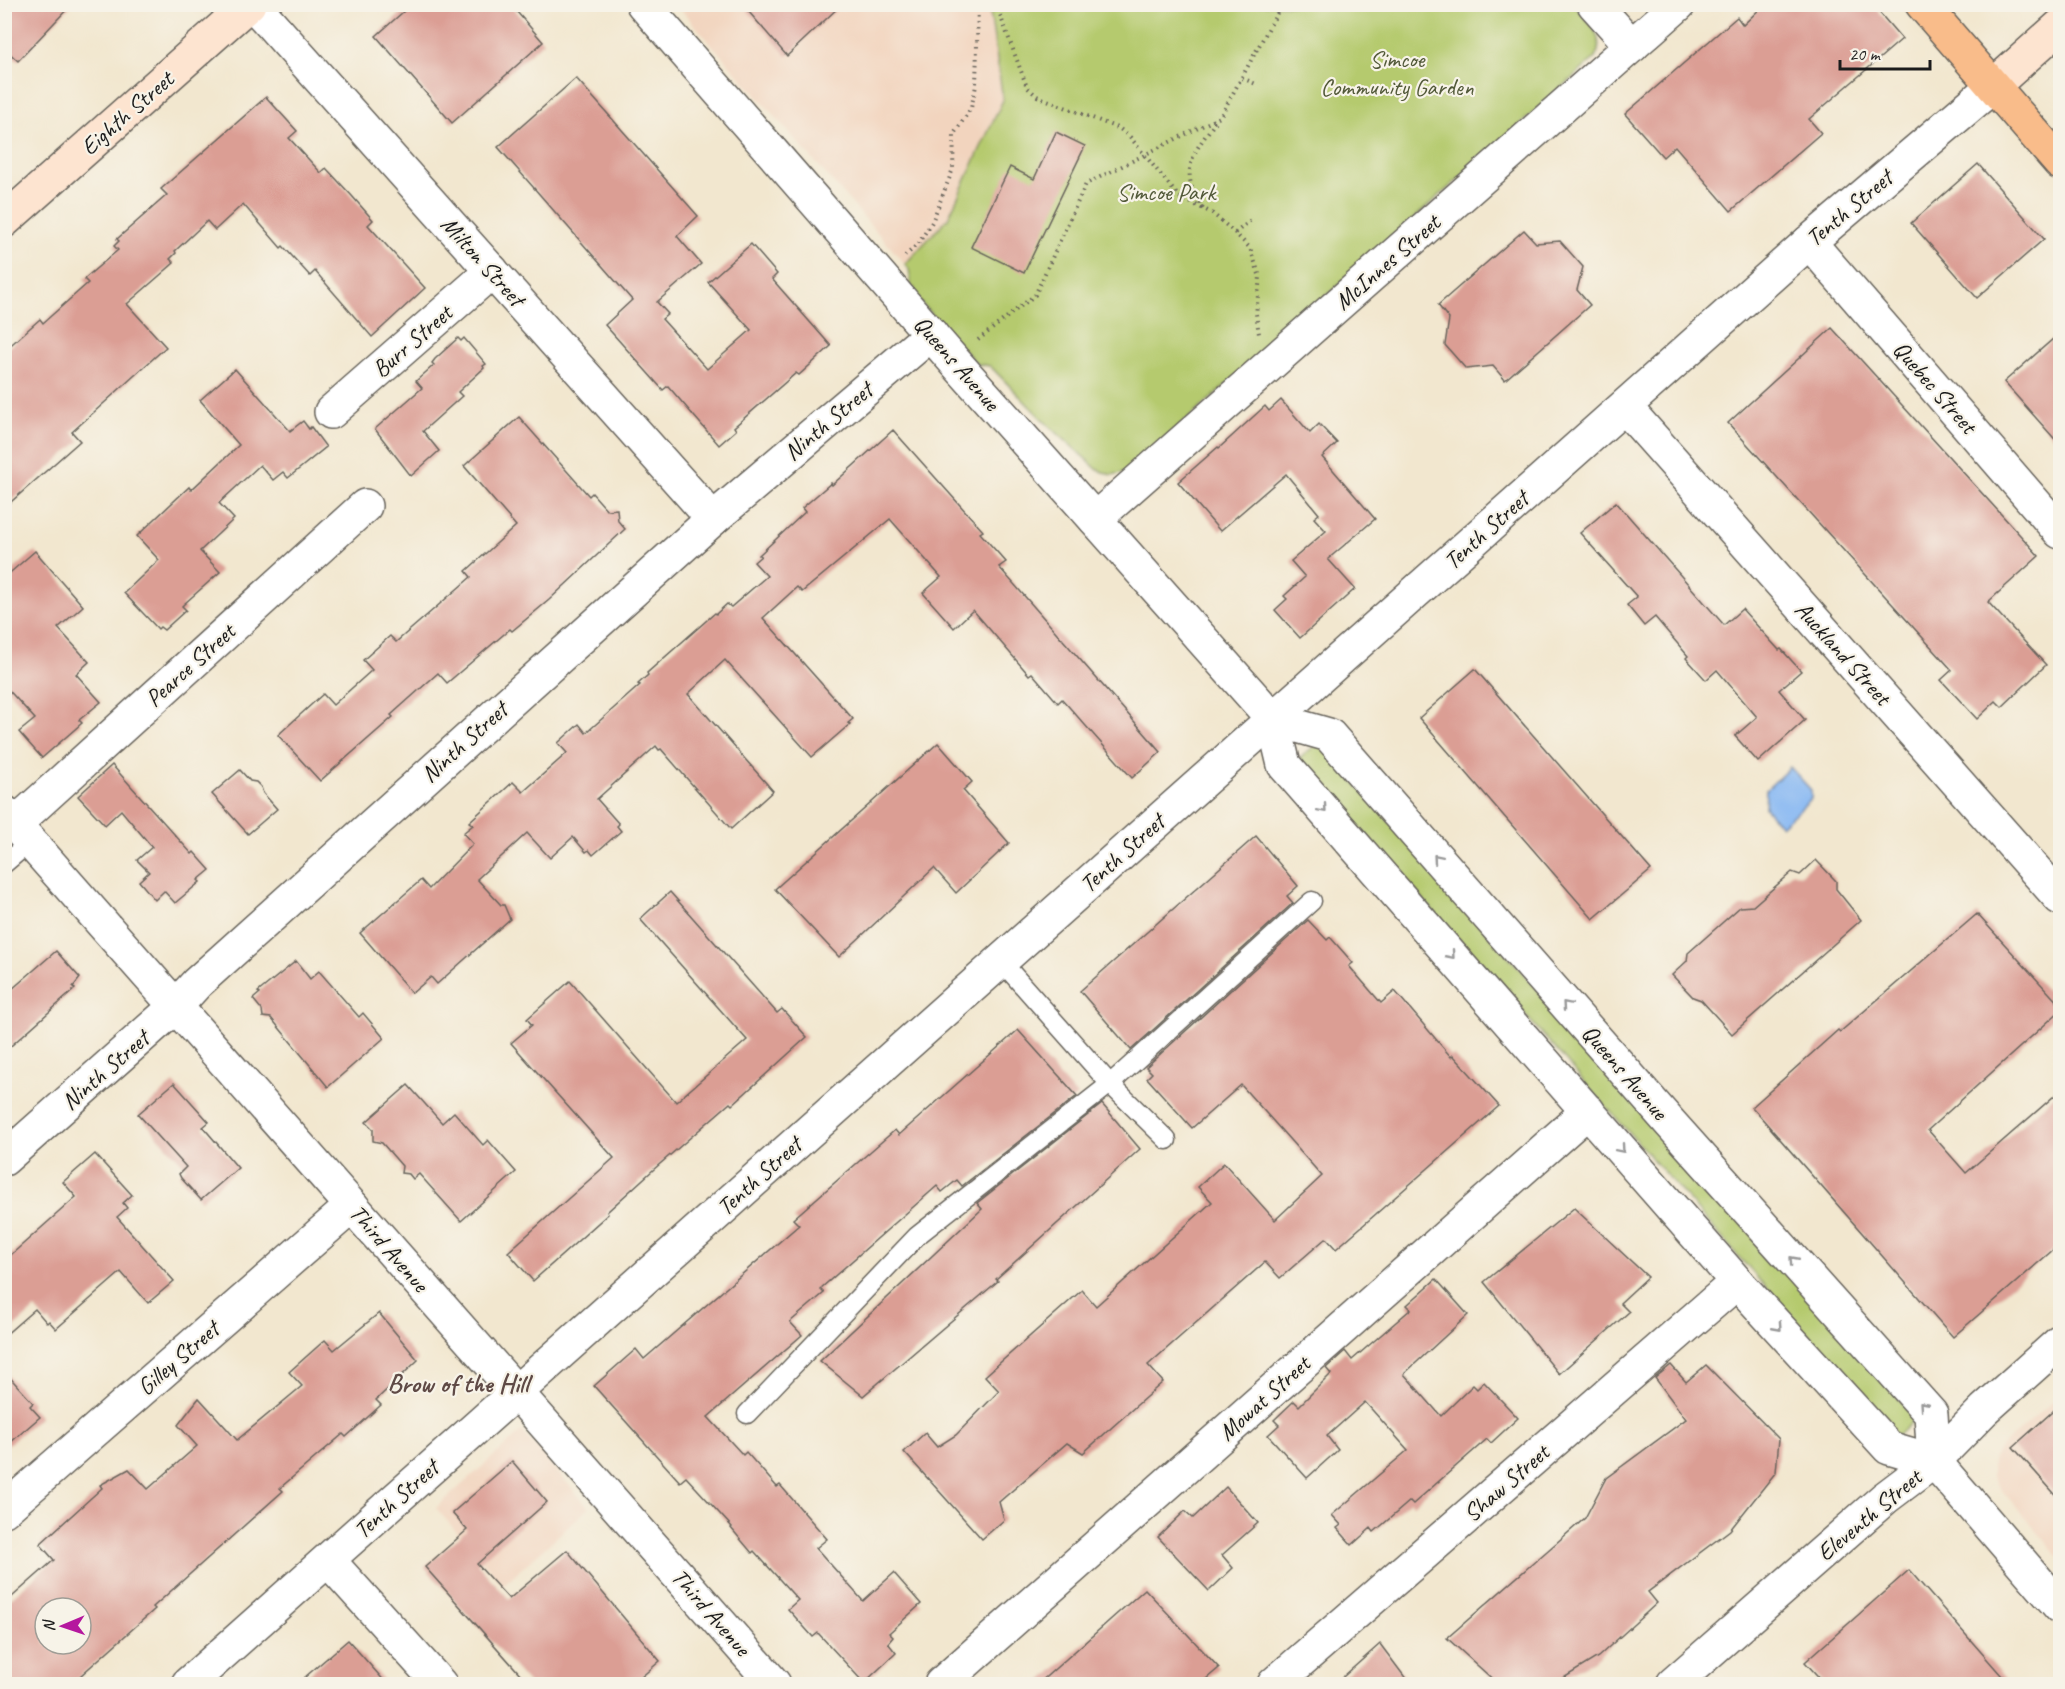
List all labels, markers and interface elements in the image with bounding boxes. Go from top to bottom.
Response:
scale bar [1840,33,1930,71]
text: 20 m [1849,43,1882,65]
park label: Simcoe Community Garden [1321,44,1474,102]
street label: Eighth Street [74,63,181,161]
street label: Tenth Street [1800,161,1901,253]
park label: Simcoe Park [1117,177,1218,207]
street label: McInnes Street [1328,206,1448,316]
street label: Milton Street [435,210,533,315]
street label: Burr Street [366,297,460,384]
street label: Queens Avenue [907,309,1008,418]
street label: Quebec Street [1887,335,1985,441]
street label: Ninth Street [778,373,881,467]
street label: Tenth Street [1437,482,1537,576]
street label: Auckland Street [1789,595,1899,713]
street label: Pearce Street [139,615,243,713]
street label: Ninth Street [414,693,516,789]
one-way arrow [1316,802,1327,813]
street label: Tenth Street [1073,805,1173,899]
one-way arrow [1433,854,1444,865]
one-way arrow [1444,948,1455,959]
one-way arrow [1562,1001,1573,1012]
street label: Queens Avenue [1575,1018,1676,1127]
street label: Ninth Street [55,1022,157,1116]
street label: Tenth Street [710,1128,810,1222]
one-way arrow [1614,1142,1625,1153]
street label: Third Avenue [343,1198,437,1300]
one-way arrow [1789,1257,1800,1267]
street label: Gilley Street [131,1312,227,1402]
one-way arrow [1771,1320,1782,1331]
street label: Mowat Street [1212,1348,1318,1447]
district label: Brow of the Hill [388,1367,534,1400]
one-way arrow [1919,1402,1930,1412]
street label: Shaw Street [1457,1436,1557,1528]
street label: Tenth Street [347,1451,447,1545]
street label: Eleventh Street [1811,1461,1929,1567]
street label: Third Avenue [665,1562,759,1664]
north arrow [33,1596,93,1656]
text: N [39,1618,59,1632]

